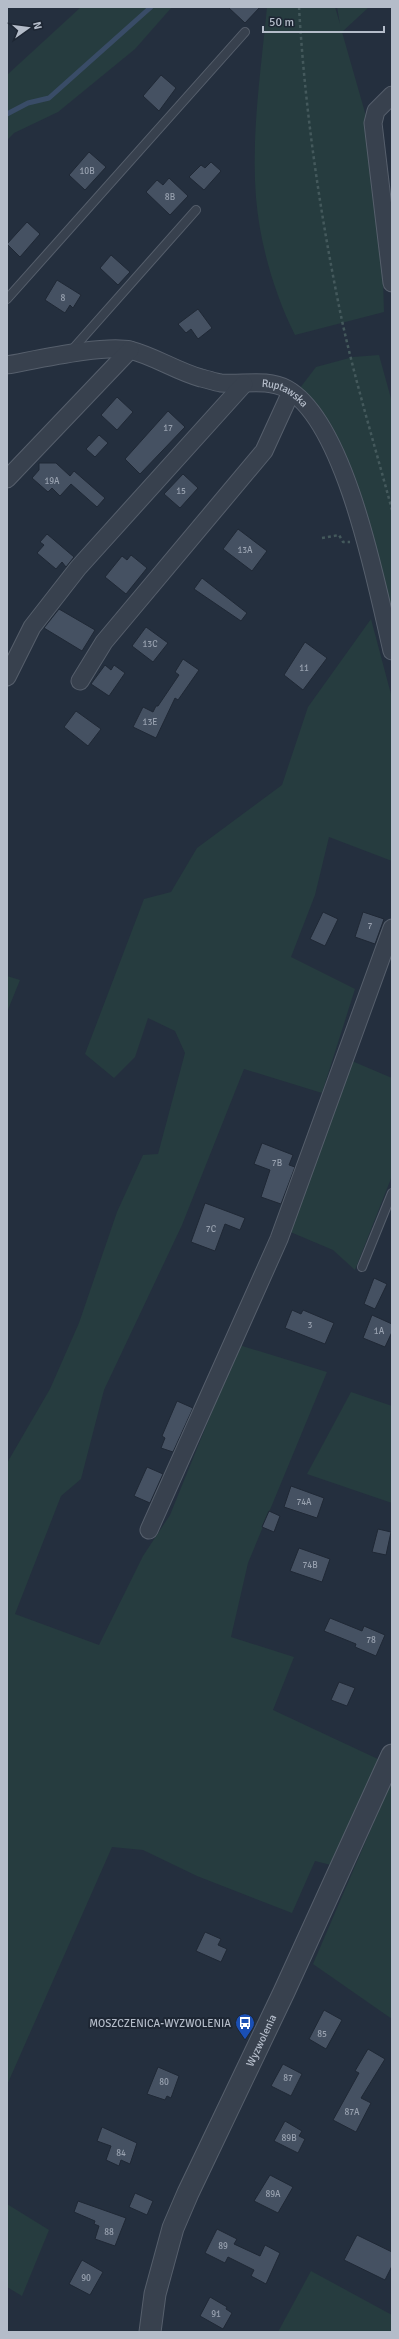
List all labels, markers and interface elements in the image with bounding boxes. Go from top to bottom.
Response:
north arrow [8,8,48,48]
scale bar [263,8,384,34]
text: 50 m [269,15,294,30]
text: N [30,20,44,31]
house number: 10B [79,166,95,177]
house number: 8B [165,192,175,203]
house number: 8 [61,293,66,304]
street label: Ruptawska [261,376,311,410]
house number: 17 [163,423,173,434]
house number: 19A [44,476,60,487]
house number: 15 [176,486,186,497]
house number: 13A [237,545,253,556]
house number: 13C [142,639,158,650]
house number: 11 [299,663,309,674]
house number: 13E [143,717,157,728]
house number: 7 [368,921,373,932]
house number: 7B [272,1158,282,1169]
house number: 7C [206,1224,217,1235]
house number: 3 [308,1320,313,1331]
house number: 1A [374,1326,385,1337]
house number: 74A [296,1497,312,1508]
house number: 74B [302,1560,318,1571]
house number: 78 [366,1635,376,1646]
bus stop icon: MOSZCZENICA-WYZWOLENIA [234,2012,256,2040]
street label: Wyzwolenia [243,2012,279,2068]
place label: MOSZCZENICA-WYZWOLENIA [89,2017,231,2030]
house number: 85 [317,2029,327,2040]
house number: 87 [283,2073,293,2084]
house number: 80 [159,2077,169,2088]
house number: 87A [344,2107,360,2118]
house number: 89B [281,2133,297,2144]
house number: 84 [116,2148,126,2159]
house number: 89A [265,2189,281,2200]
house number: 88 [104,2227,114,2238]
house number: 89 [218,2241,228,2252]
house number: 90 [81,2273,91,2284]
house number: 91 [211,2309,221,2320]

